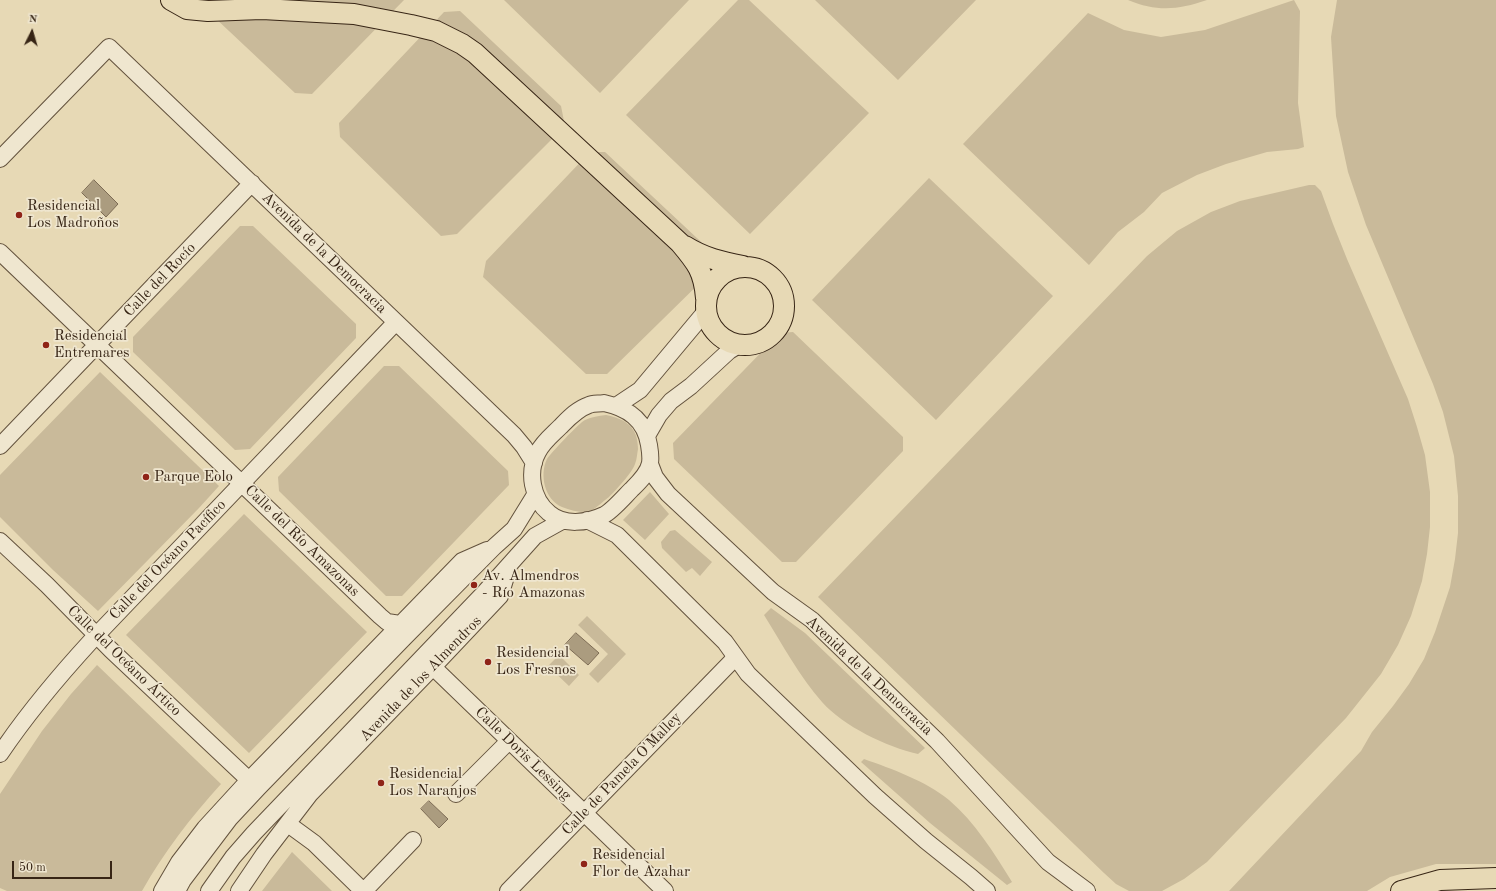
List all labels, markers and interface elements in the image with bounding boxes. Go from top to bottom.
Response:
north arrow [12,12,52,52]
text: N [28,14,38,25]
street label: Avenida de la Democracia [258,189,390,317]
place label: Residencial Los Madroños [27,197,119,232]
marker: Residencial Los Madroños [14,210,24,220]
street label: Calle del Rocío [120,239,200,321]
place label: Residencial Entremares [54,327,130,362]
marker: Residencial Entremares [41,340,51,350]
place label: Parque Eolo [154,468,233,486]
marker: Parque Eolo [141,472,151,482]
street label: Calle del Río Amazonas [241,481,363,601]
street label: Calle del Océano Pacífico [106,496,230,624]
place label: Av. Almendros - Río Amazonas [482,567,585,602]
marker: Av. Almendros - Río Amazonas [469,580,479,590]
street label: Calle del Océano Ártico [63,602,185,720]
street label: Avenida de los Almendros [356,612,486,746]
street label: Avenida de la Democracia [802,613,936,739]
place label: Residencial Los Fresnos [496,644,576,679]
marker: Residencial Los Fresnos [483,657,493,667]
street label: Calle Doris Lessing [471,703,575,805]
street label: Calle de Pamela O'Malley [559,709,685,839]
place label: Residencial Los Naranjos [389,765,477,800]
marker: Residencial Los Naranjos [376,778,386,788]
place label: Residencial Flor de Azahar [592,846,690,881]
scale bar [14,853,114,879]
marker: Residencial Flor de Azahar [579,859,589,869]
text: 50 m [19,862,46,874]

